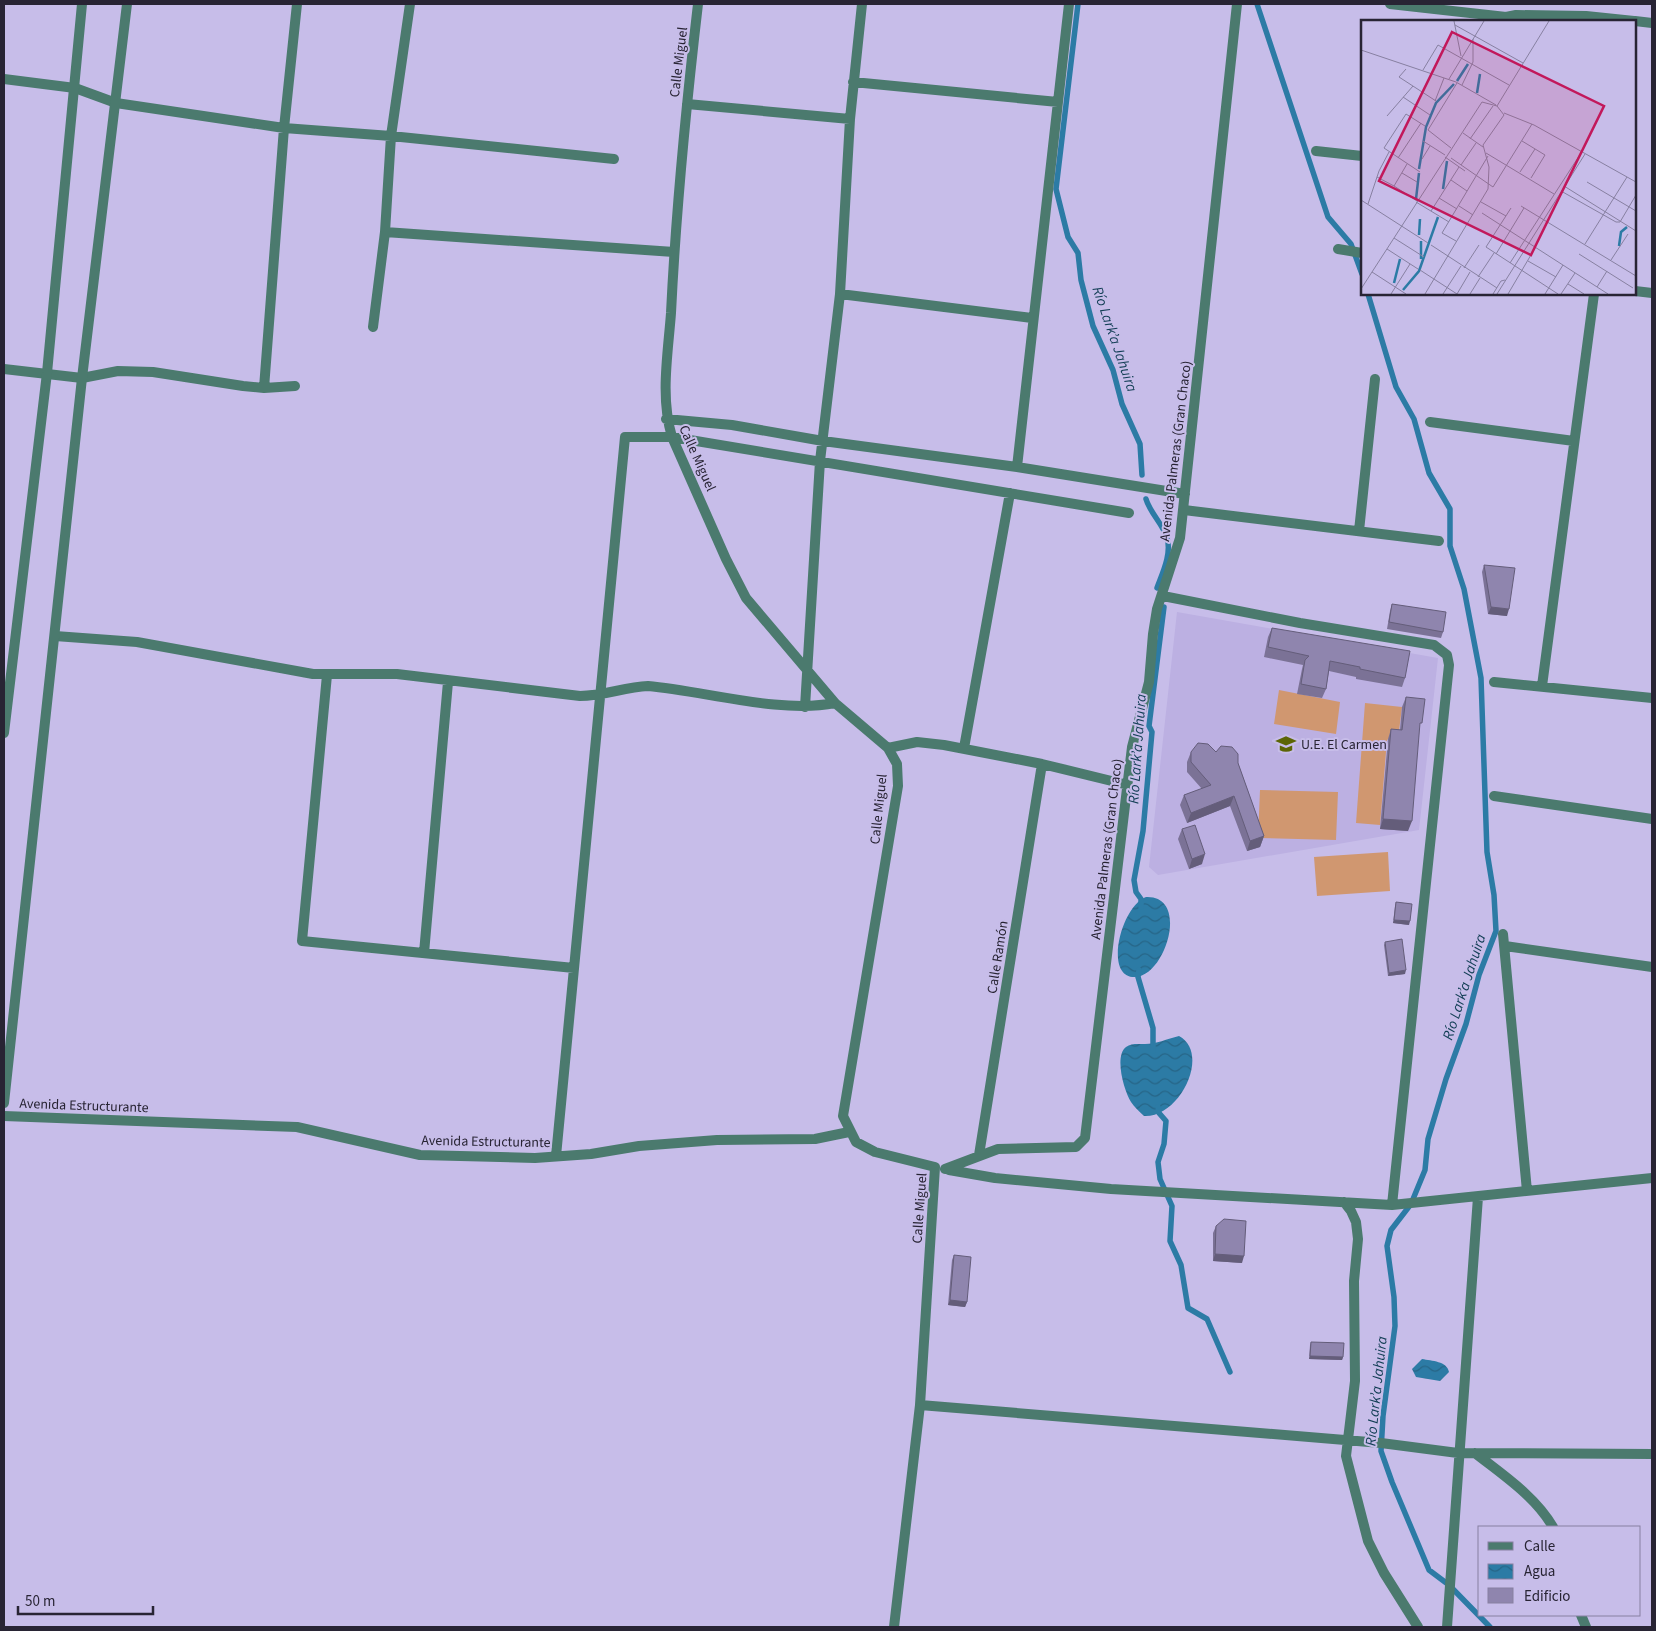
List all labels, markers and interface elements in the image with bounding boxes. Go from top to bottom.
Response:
inset map [1361,20,1636,295]
street label: Calle Miguel [665,25,693,98]
water label: Río Lark’a Jahuira [1087,284,1142,395]
street label: Avenida Palmeras (Gran Chaco) [1155,360,1197,543]
street label: Calle Miguel [674,422,721,495]
water label: Río Lark’a Jahuira [1123,693,1152,805]
school or university icon: U.E. El Carmen [1275,733,1297,755]
place label: U.E. El Carmen [1301,735,1387,755]
street label: Avenida Palmeras (Gran Chaco) [1086,758,1128,941]
street label: Calle Miguel [865,772,893,845]
street label: Calle Ramón [982,919,1014,995]
water label: Río Lark’a Jahuira [1437,931,1492,1043]
street label: Avenida Estructurante [19,1094,149,1118]
street label: Avenida Estructurante [421,1131,551,1153]
street label: Calle Miguel [908,1172,932,1244]
water label: Río Lark’a Jahuira [1360,1335,1393,1447]
legend [1478,1526,1641,1616]
text: Calle [1524,1536,1555,1557]
text: Agua [1524,1561,1555,1582]
scale bar [18,1584,152,1616]
text: Edificio [1524,1586,1571,1607]
text: 50 m [25,1591,55,1612]

